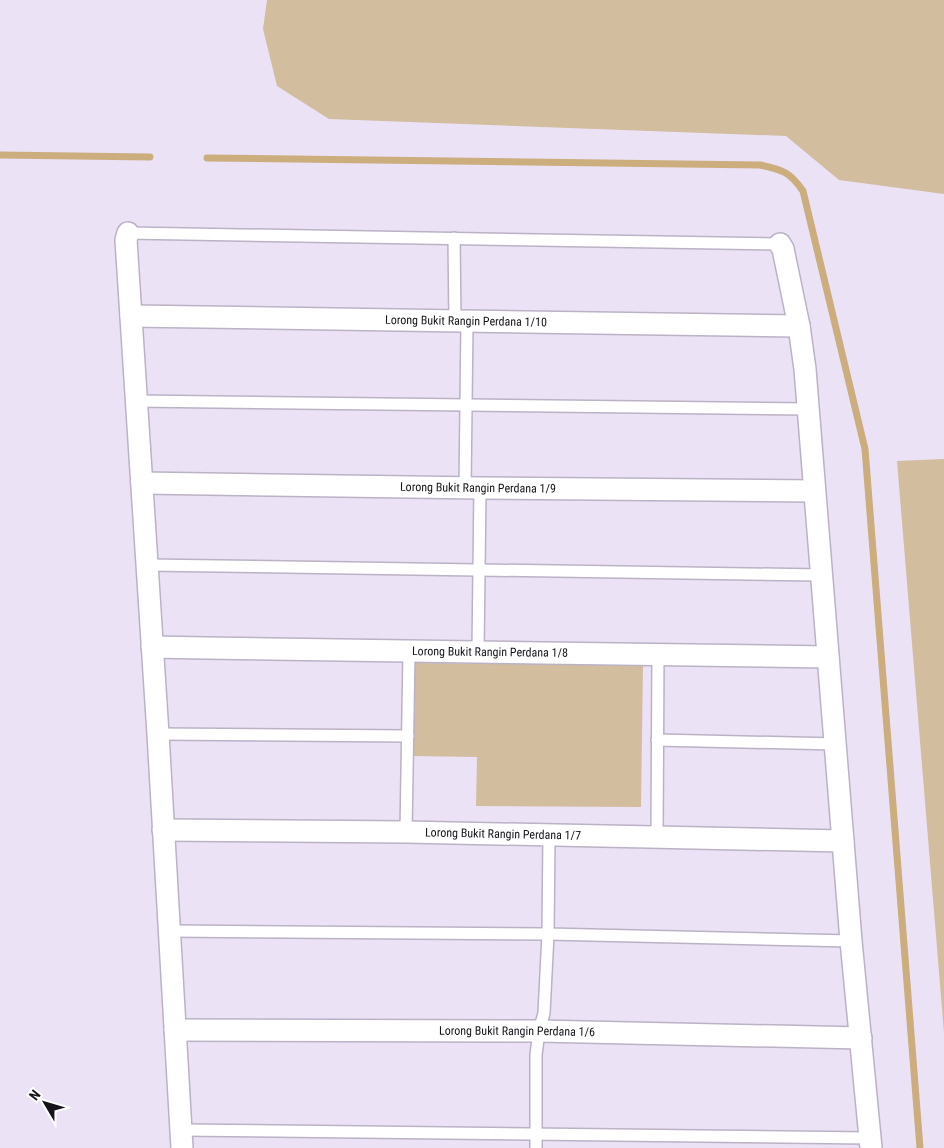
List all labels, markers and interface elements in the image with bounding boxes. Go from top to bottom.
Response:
street label: Lorong Bukit Rangin Perdana 1/10 [385,313,547,329]
street label: Lorong Bukit Rangin Perdana 1/9 [400,480,556,496]
street label: Lorong Bukit Rangin Perdana 1/8 [412,644,568,660]
street label: Lorong Bukit Rangin Perdana 1/7 [425,825,581,843]
street label: Lorong Bukit Rangin Perdana 1/6 [439,1024,595,1039]
north arrow [20,1078,70,1128]
text: N [26,1087,44,1103]

